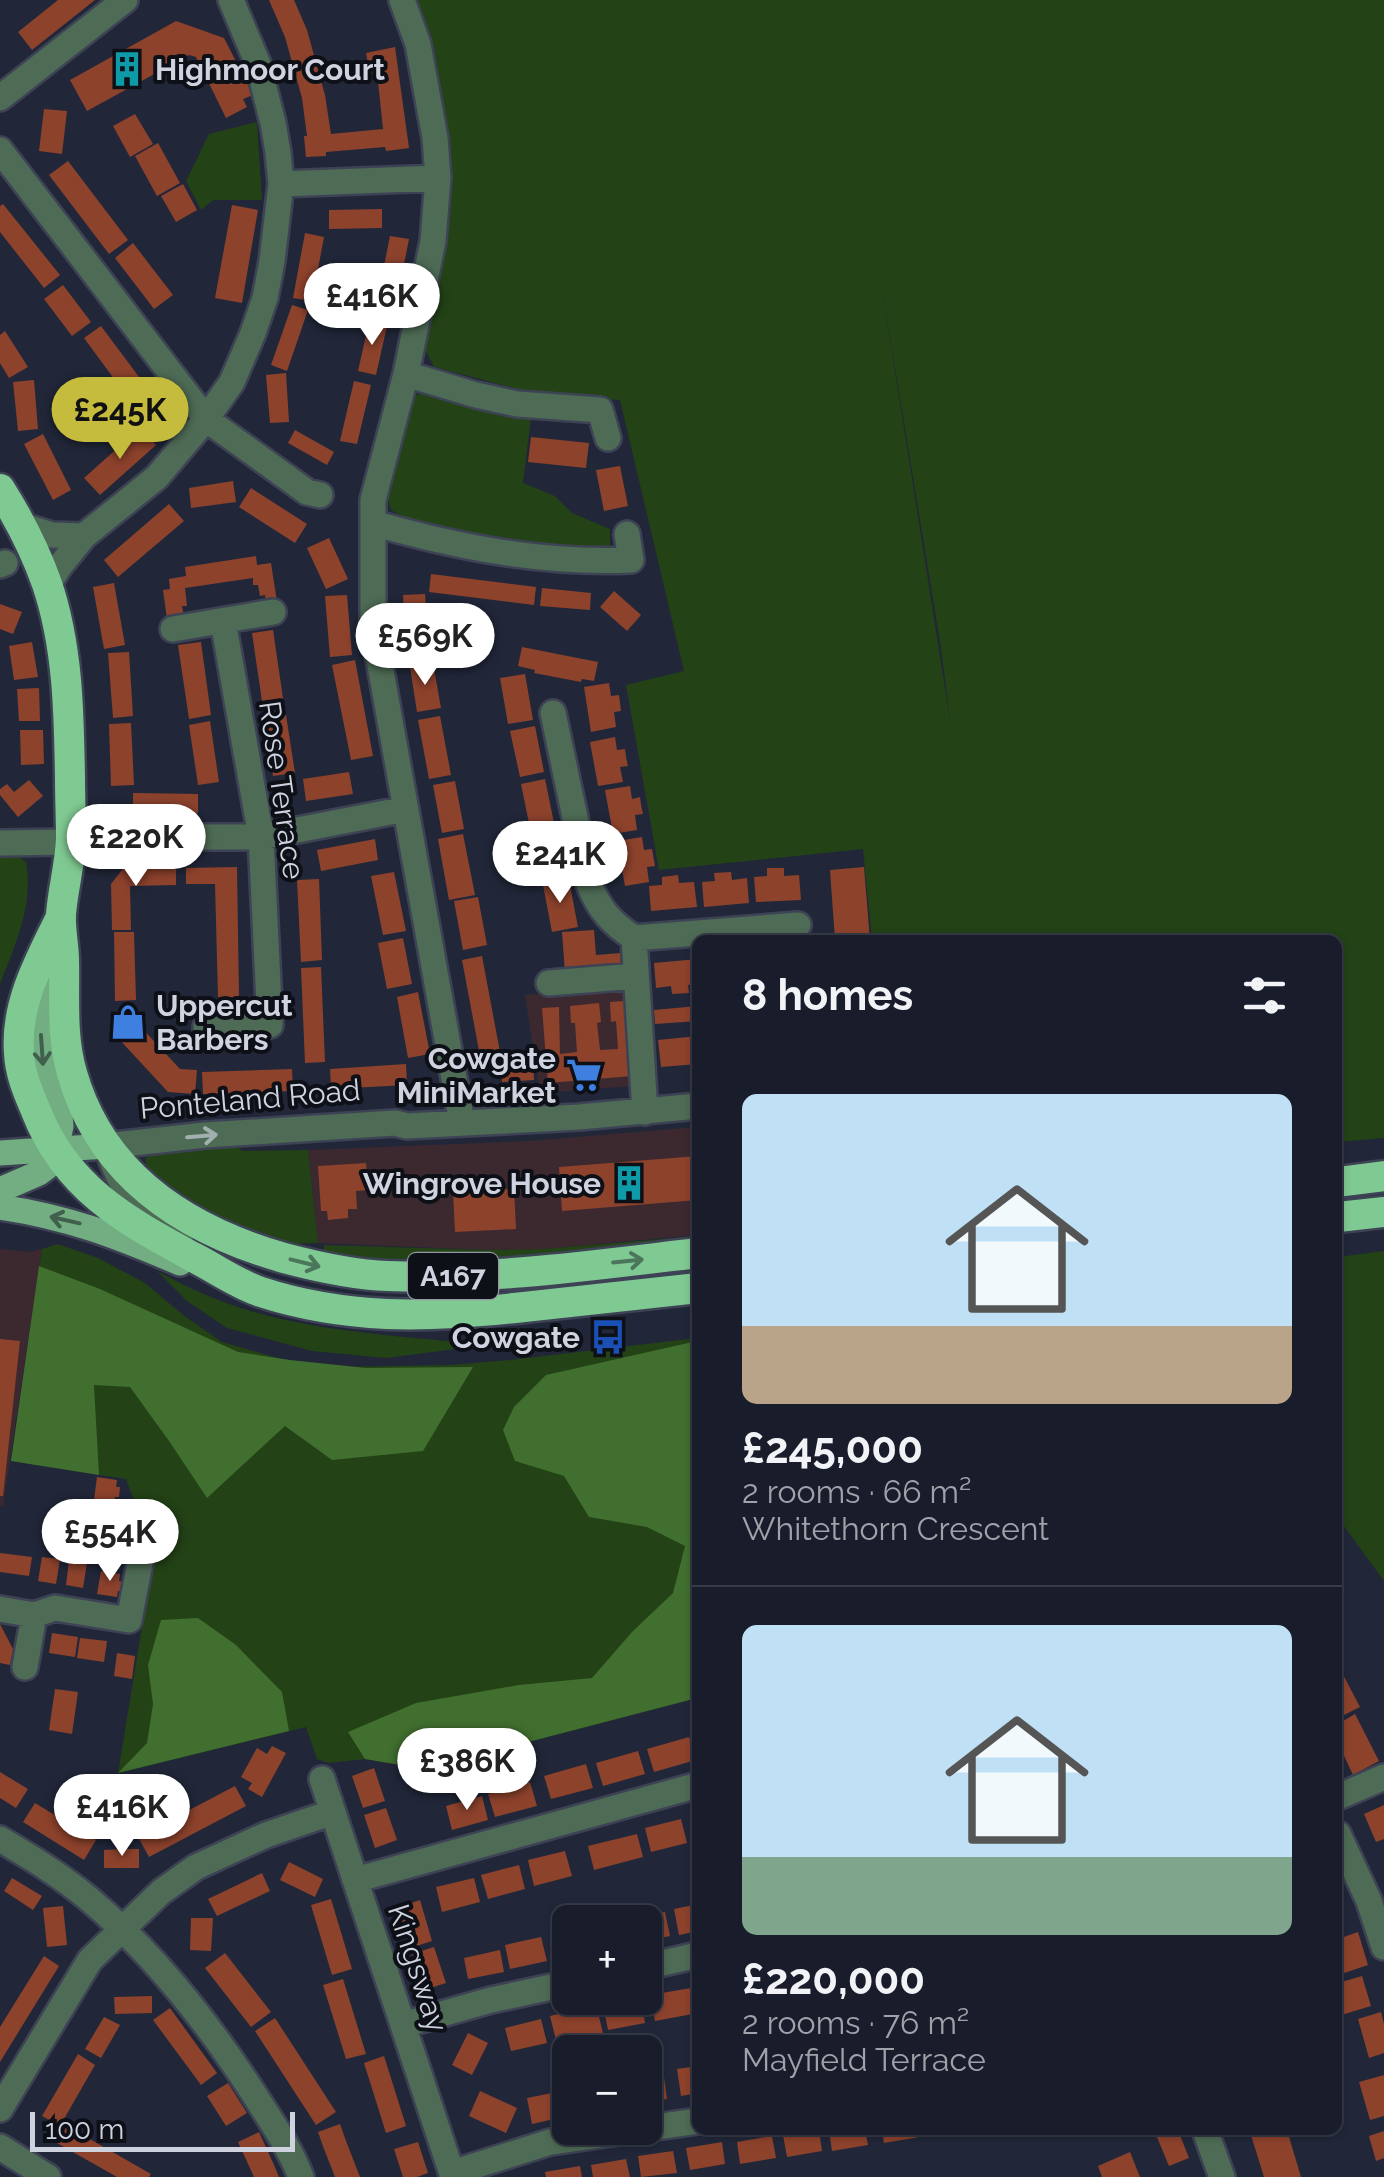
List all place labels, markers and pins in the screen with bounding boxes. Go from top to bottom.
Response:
building icon: Highmoor Court [108,50,146,88]
place label: Highmoor Court [155,52,385,87]
pin: £416K [302,263,442,348]
pin: £245K [50,377,190,462]
pin: £569K [355,603,495,688]
pin: £220K [66,804,206,889]
pin: £241K [490,821,630,906]
place label: Uppercut Barbers [156,988,293,1057]
shop icon: Uppercut Barbers [109,1003,147,1041]
place label: Cowgate MiniMarket [397,1041,556,1110]
supermarket icon: Cowgate MiniMarket [565,1056,603,1094]
building icon: Wingrove House [610,1164,648,1202]
place label: Wingrove House [363,1166,601,1201]
bus stop icon: Cowgate [589,1318,627,1356]
place label: Cowgate [452,1320,580,1355]
pin: £554K [40,1499,180,1584]
pin: £386K [397,1728,537,1813]
pin: £416K [52,1774,192,1859]

